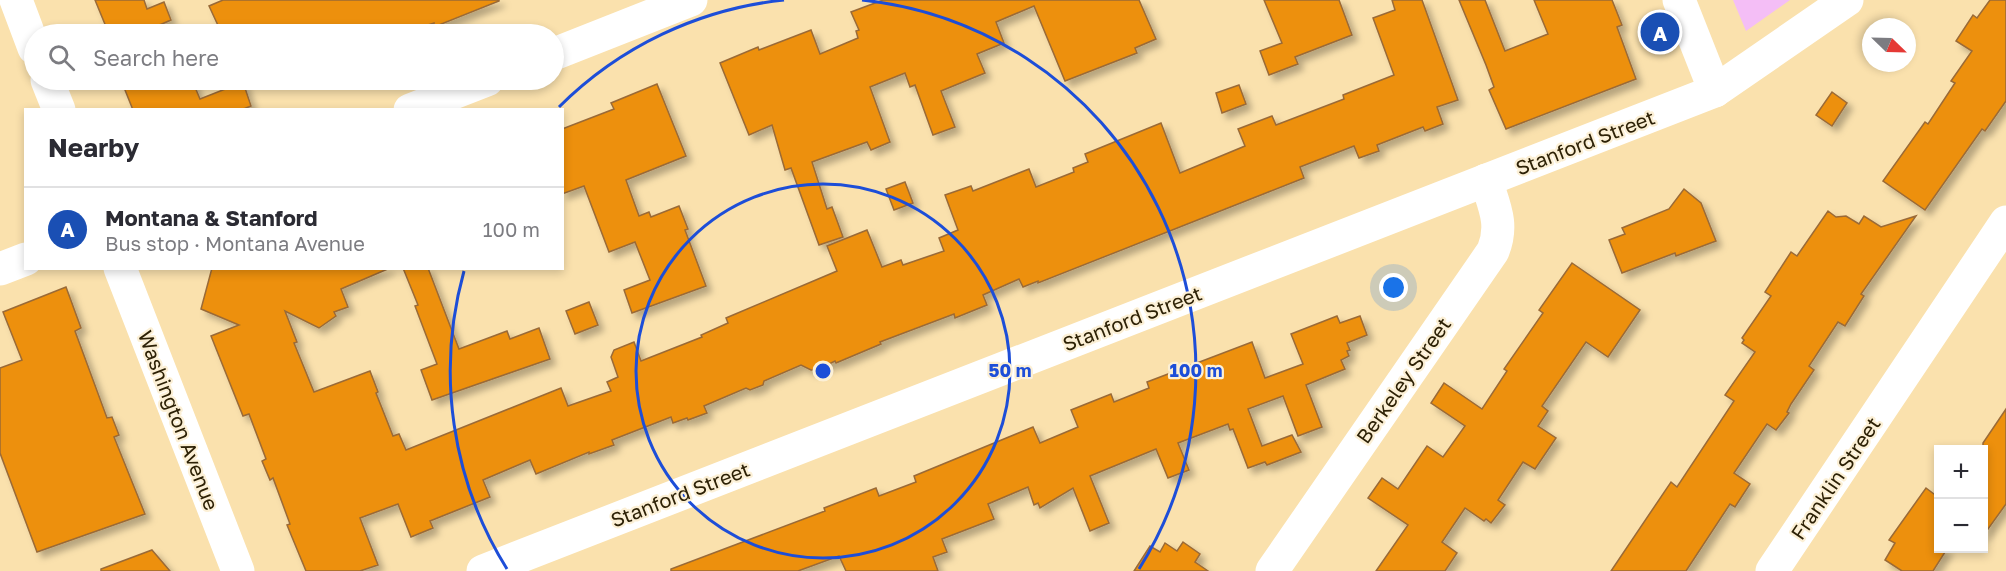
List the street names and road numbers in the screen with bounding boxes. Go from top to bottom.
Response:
street label: Stanford Street [1512,104,1658,180]
street label: Stanford Street [1059,280,1205,356]
street label: Berkeley Street [1351,312,1455,448]
street label: Washington Avenue [134,327,224,513]
street label: Franklin Street [1785,412,1885,544]
street label: Stanford Street [607,456,753,532]

